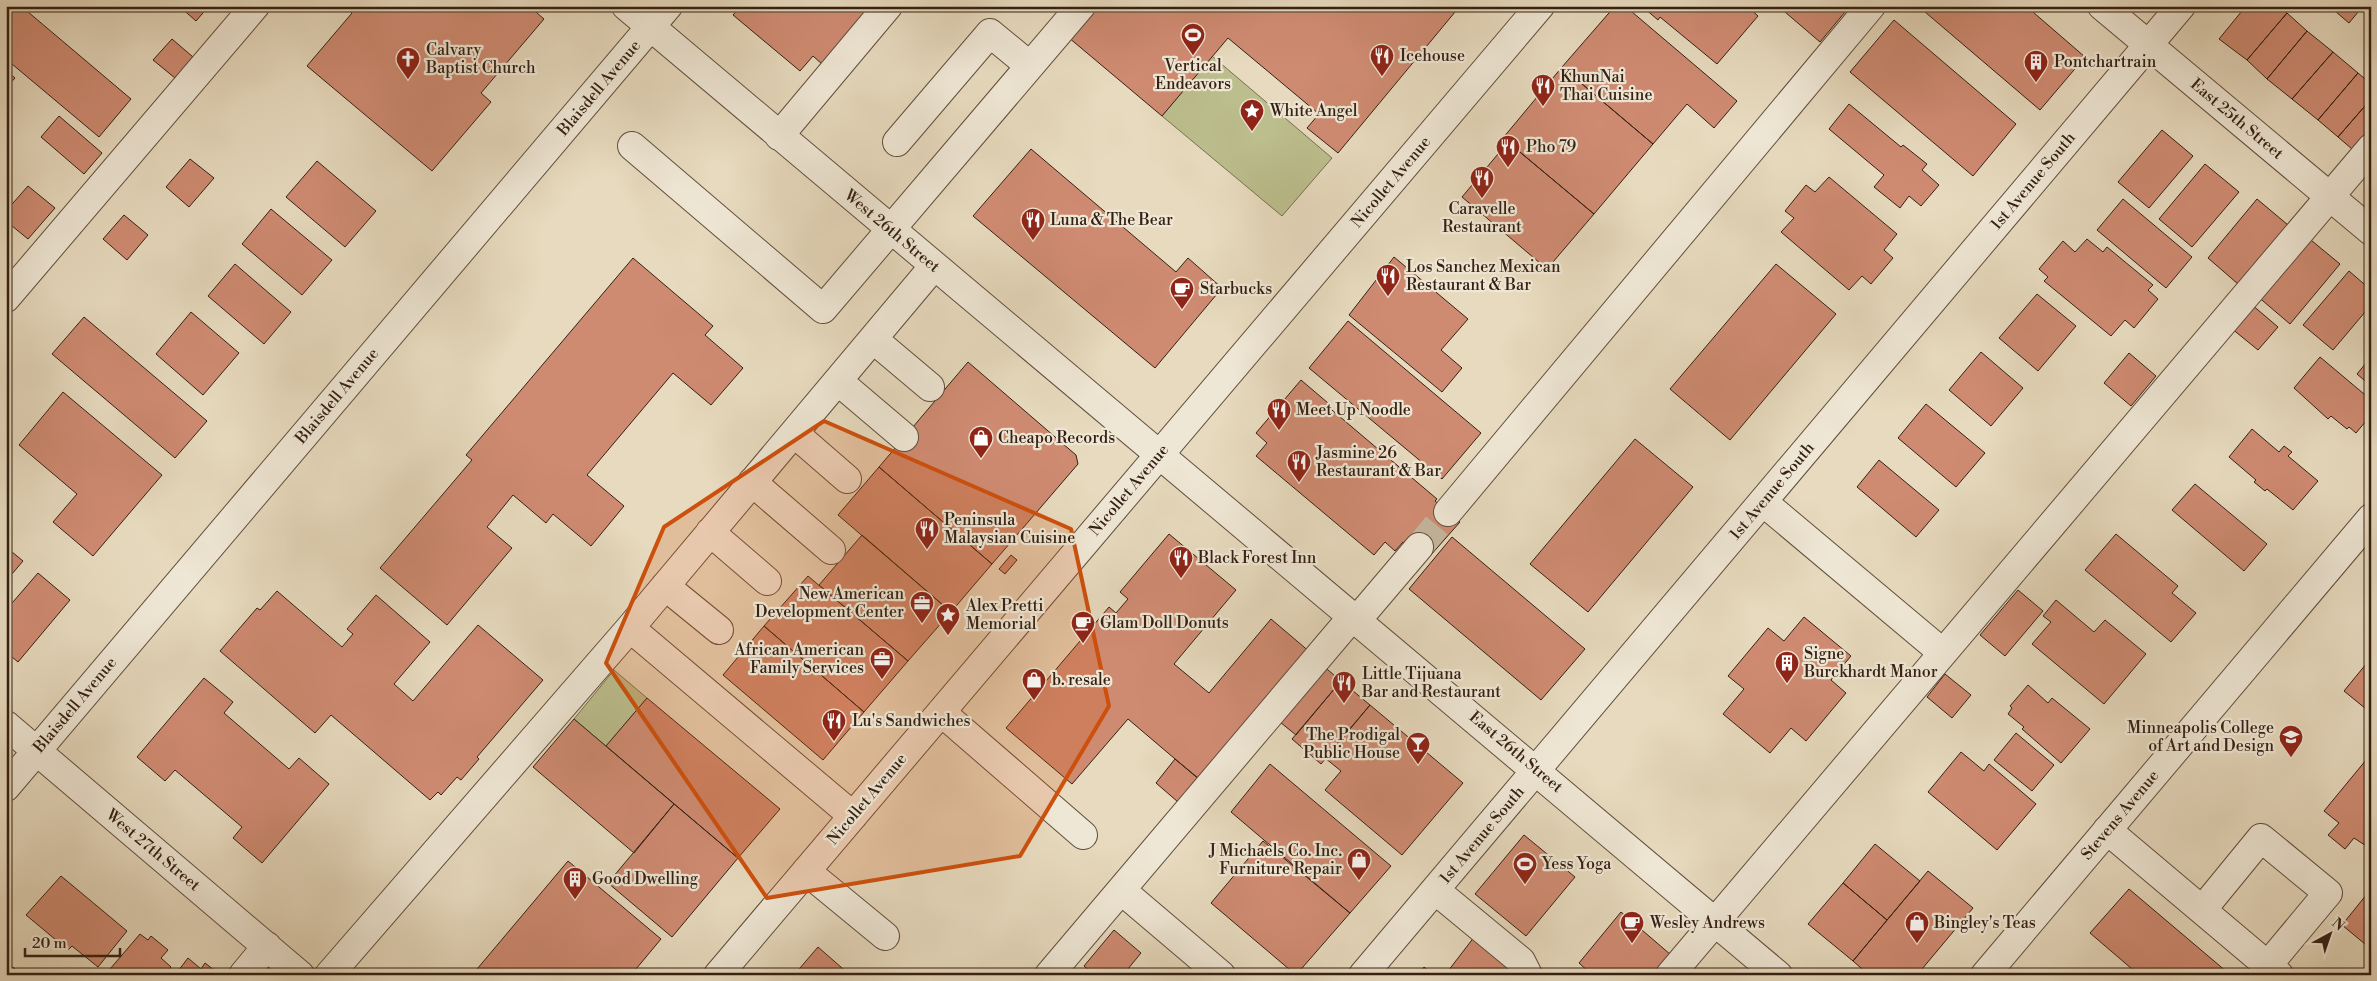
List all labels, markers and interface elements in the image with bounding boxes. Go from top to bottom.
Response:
sports icon: Vertical Endeavors [1180,22,1206,56]
street label: Blaisdell Avenue [552,36,645,141]
place label: Calvary Baptist Church [425,40,536,78]
restaurant icon: Icehouse [1369,43,1395,77]
church icon: Calvary Baptist Church [395,46,421,80]
place label: Icehouse [1400,46,1465,66]
building icon: Pontchartrain [2023,49,2049,83]
place label: Pontchartrain [2054,52,2157,72]
place label: Vertical Endeavors [1155,56,1231,94]
place label: KhunNai Thai Cuisine [1560,67,1652,105]
restaurant icon: KhunNai Thai Cuisine [1530,73,1556,107]
street label: East 25th Street [2186,74,2288,164]
place icon: White Angel [1239,98,1265,132]
place label: White Angel [1269,101,1358,121]
street label: 1st Avenue South [1986,128,2080,234]
street label: Nicollet Avenue [1347,132,1435,232]
restaurant icon: Pho 79 [1495,134,1521,168]
place label: Pho 79 [1526,137,1577,157]
restaurant icon: Caravelle Restaurant [1469,165,1495,199]
street label: West 26th Street [839,185,944,277]
place label: Caravelle Restaurant [1442,199,1522,237]
restaurant icon: Luna & The Bear [1020,207,1046,241]
place label: Luna & The Bear [1050,210,1173,230]
place label: Los Sanchez Mexican Restaurant & Bar [1406,257,1561,295]
restaurant icon: Los Sanchez Mexican Restaurant & Bar [1375,263,1401,297]
cafe icon: Starbucks [1169,276,1195,310]
place label: Starbucks [1200,279,1272,299]
street label: Blaisdell Avenue [290,344,383,449]
restaurant icon: Meet Up Noodle [1266,397,1292,431]
place label: Meet Up Noodle [1296,400,1411,420]
shop icon: Cheapo Records [968,425,994,459]
place label: Cheapo Records [998,428,1115,448]
street label: 1st Avenue South [1725,438,1819,544]
street label: Nicollet Avenue [1085,440,1173,540]
place label: Jasmine 26 Restaurant & Bar [1315,443,1441,481]
restaurant icon: Jasmine 26 Restaurant & Bar [1286,449,1312,483]
place label: Peninsula Malaysian Cuisine [944,510,1075,548]
restaurant icon: Peninsula Malaysian Cuisine [914,516,940,550]
restaurant icon: Black Forest Inn [1168,545,1194,579]
place label: Black Forest Inn [1197,548,1317,568]
place label: New American Development Center [755,584,904,622]
office icon: New American Development Center [909,590,935,624]
place label: Alex Pretti Memorial [965,596,1044,634]
place icon: Alex Pretti Memorial [935,602,961,636]
cafe icon: Glam Doll Donuts [1070,610,1096,644]
place label: Glam Doll Donuts [1100,613,1229,633]
place label: African American Family Services [733,640,864,678]
place label: Signe Burckhardt Manor [1803,644,1938,682]
office icon: African American Family Services [869,646,895,680]
building icon: Signe Burckhardt Manor [1774,650,1800,684]
street label: Blaisdell Avenue [28,653,121,758]
place label: Little Tijuana Bar and Restaurant [1361,664,1501,702]
shop icon: b. resale [1021,667,1047,701]
place label: b. resale [1052,670,1111,690]
restaurant icon: Little Tijuana Bar and Restaurant [1331,670,1357,704]
street label: East 26th Street [1465,707,1567,797]
restaurant icon: Lu's Sandwiches [821,708,847,742]
place label: Lu's Sandwiches [852,711,971,731]
place label: Minneapolis College of Art and Design [2127,718,2274,756]
school or university icon: Minneapolis College of Art and Design [2278,724,2304,758]
place label: The Prodigal Public House [1303,725,1400,763]
bar icon: The Prodigal Public House [1405,731,1431,765]
street label: Nicollet Avenue [823,749,911,849]
street label: Stevens Avenue [2077,766,2163,864]
street label: 1st Avenue South [1435,782,1529,888]
street label: West 27th Street [101,804,204,895]
place label: J Michaels Co. Inc. Furniture Repair [1208,841,1342,879]
shop icon: J Michaels Co. Inc. Furniture Repair [1346,847,1372,881]
sports icon: Yess Yoga [1512,851,1538,885]
place label: Yess Yoga [1541,854,1612,874]
building icon: Good Dwelling [562,866,588,900]
place label: Good Dwelling [592,869,699,889]
north arrow [2304,908,2354,958]
cafe icon: Wesley Andrews [1619,910,1645,944]
shop icon: Bingley's Teas [1904,910,1930,944]
place label: Wesley Andrews [1649,913,1765,933]
place label: Bingley's Teas [1933,913,2036,933]
text: N [2328,914,2348,935]
scale bar [25,926,120,958]
text: 20 m [32,934,67,953]

